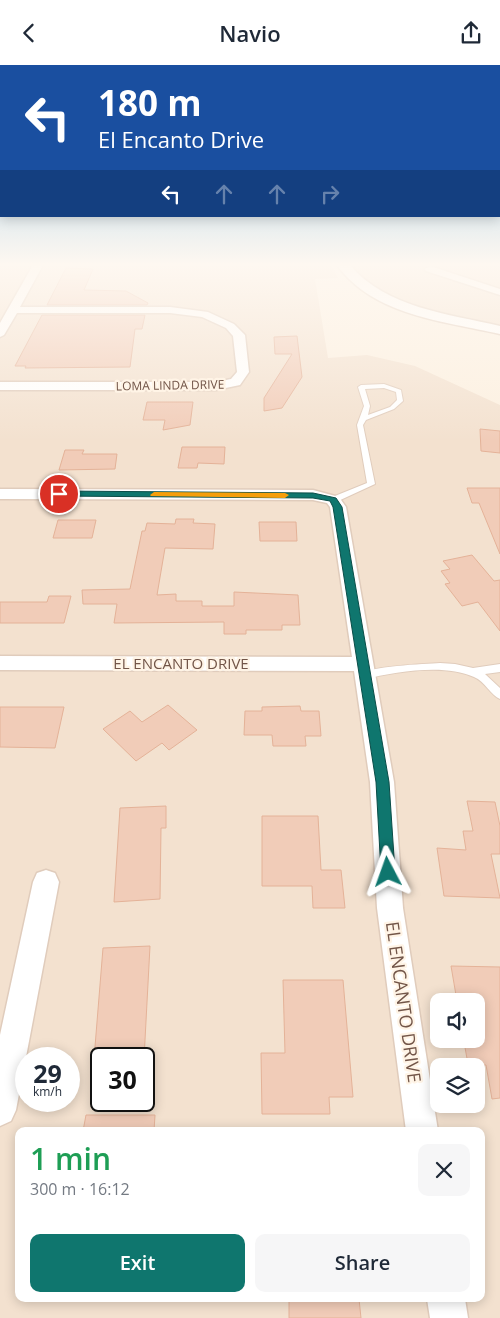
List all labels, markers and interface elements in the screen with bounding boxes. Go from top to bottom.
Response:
text: Navio [219,18,281,48]
icon: back [15,19,43,47]
icon: share [457,19,485,47]
text: 180 m [98,79,202,126]
icon: left [15,85,80,150]
text: El Encanto Drive [98,124,264,154]
icon: left [157,180,185,208]
icon: ahead [210,180,238,208]
icon: ahead [263,180,291,208]
icon: right [316,180,344,208]
street label: LOMA LINDA DRIVE [116,376,224,394]
pin [38,473,80,515]
icon: arrive [45,480,73,508]
street label: EL ENCANTO DRIVE [113,653,249,673]
position arrow [361,845,413,897]
street label: EL ENCANTO DRIVE [381,920,427,1084]
map controls [430,993,485,1113]
button: sound [430,993,485,1048]
speed limit sign: 30 [90,1047,155,1112]
text: 29 [33,1056,62,1090]
button: layers [430,1058,485,1113]
text: km/h [33,1083,62,1100]
text: 1 min [30,1138,111,1179]
button: close [418,1144,470,1196]
text: 300 m · 16:12 [30,1178,130,1200]
button: Exit [30,1234,245,1292]
button: Share [255,1234,470,1292]

